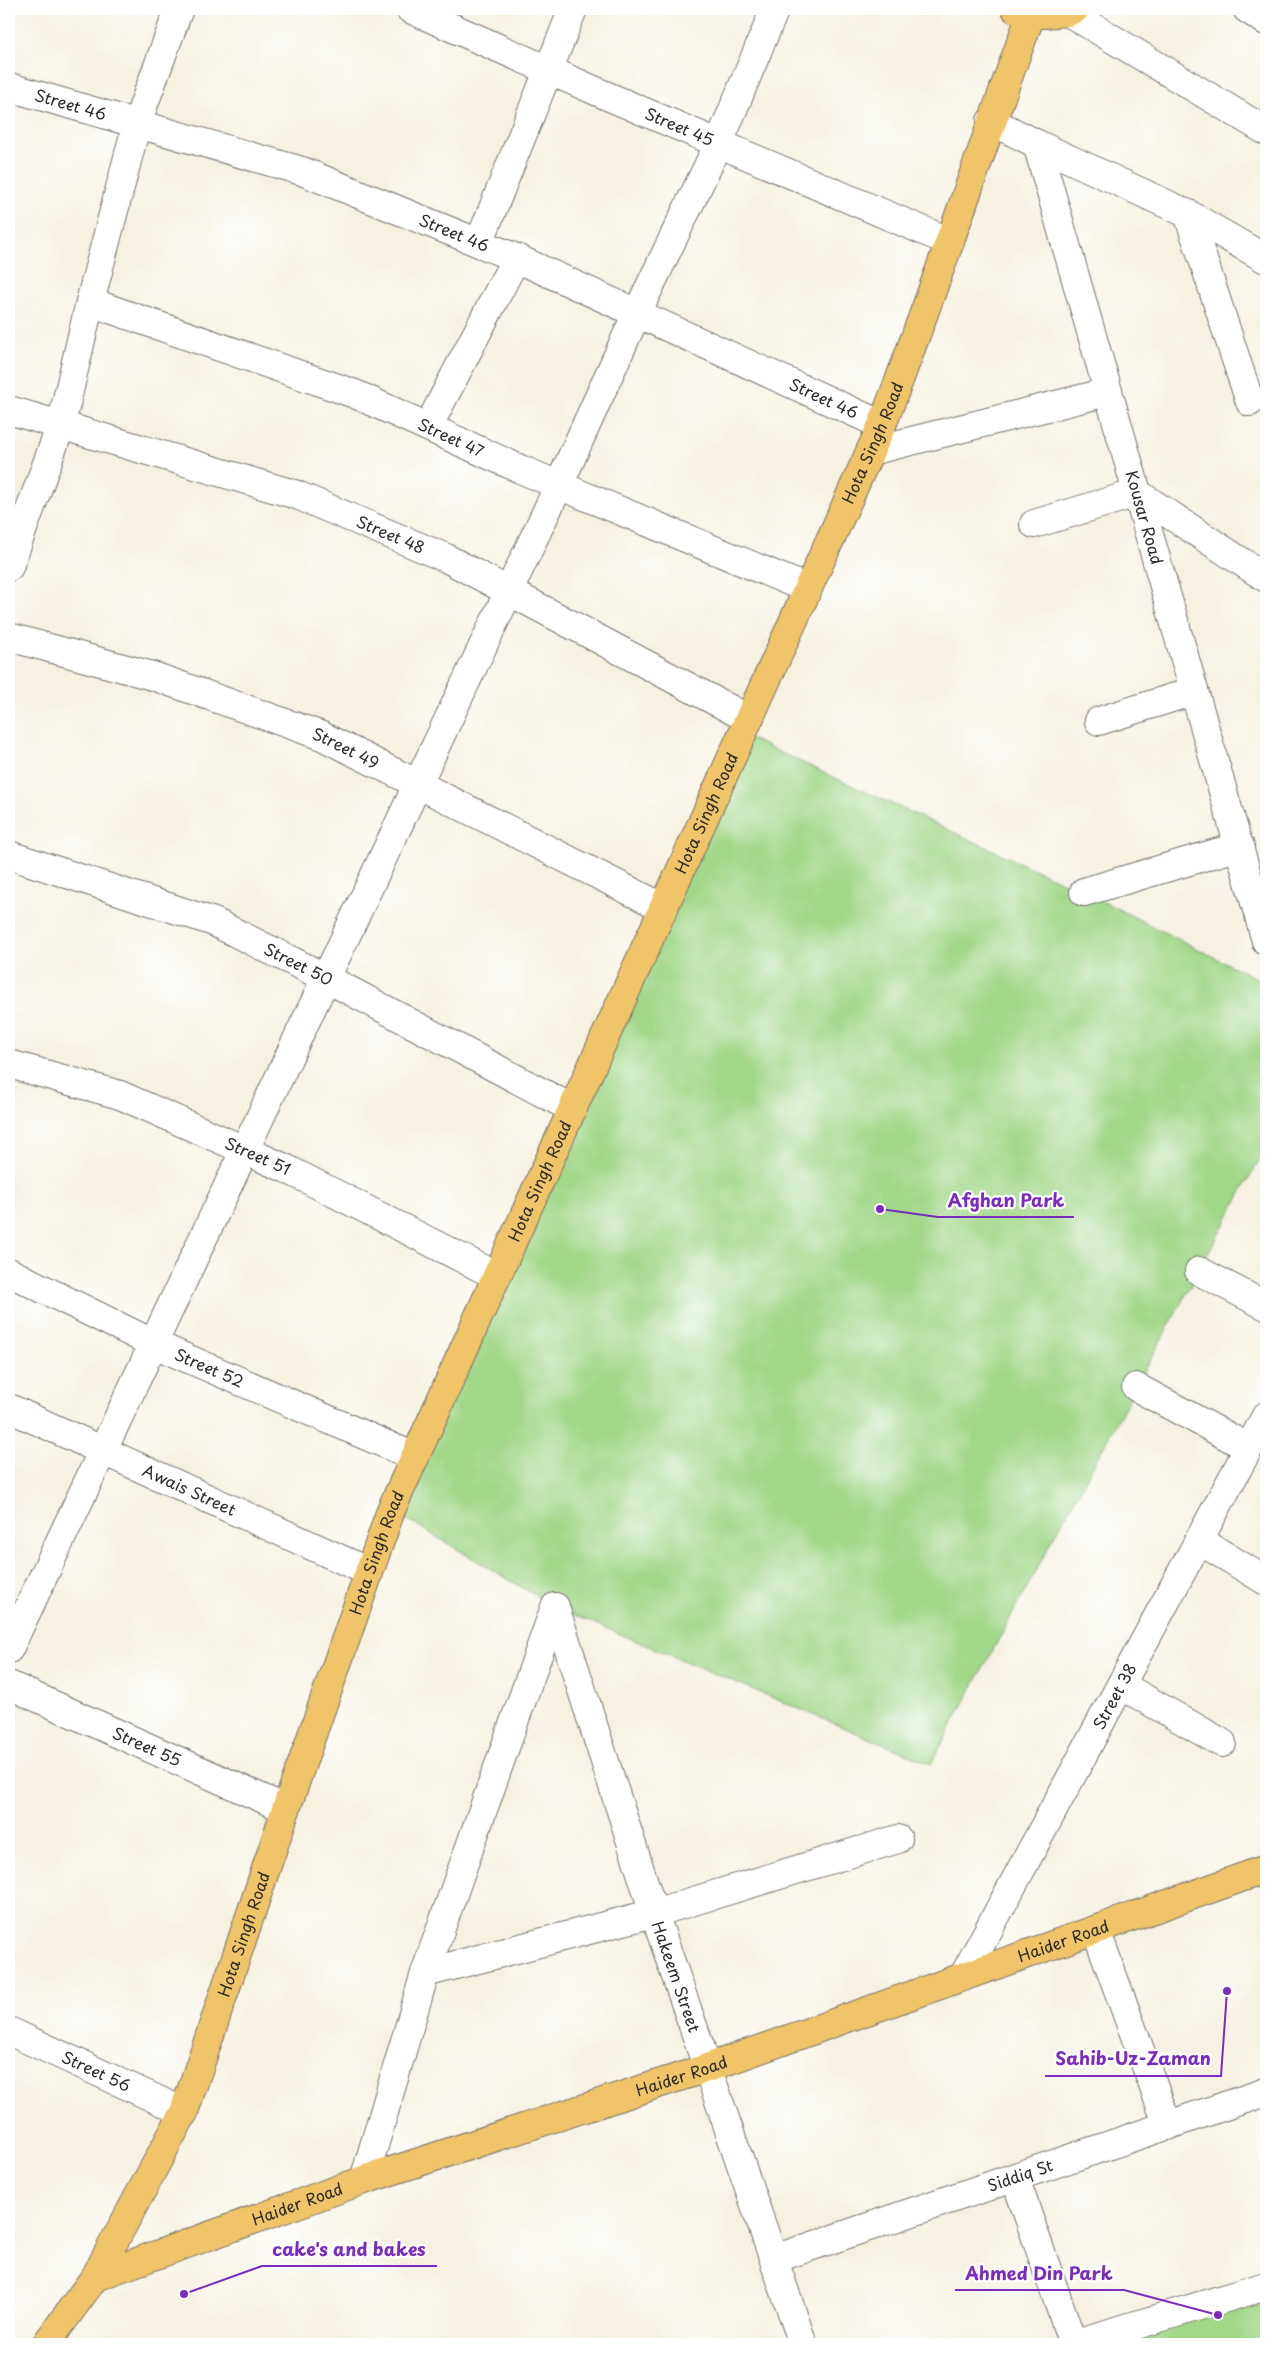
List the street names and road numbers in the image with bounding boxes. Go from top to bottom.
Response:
street label: Street 46 [32,82,109,125]
street label: Street 45 [642,100,718,151]
street label: Street 46 [416,207,493,257]
street label: Street 46 [786,371,863,424]
street label: Hota Singh Road [835,378,909,507]
street label: Street 47 [414,411,489,462]
street label: Kousar Road [1120,467,1170,567]
street label: Street 48 [353,509,429,559]
street label: Street 49 [309,721,384,774]
street label: Hota Singh Road [668,748,743,877]
street label: Street 50 [260,936,338,991]
street label: Hota Singh Road [501,1116,577,1245]
street label: Street 51 [222,1130,295,1180]
street label: Street 52 [171,1341,248,1393]
street label: Awais Street [139,1457,241,1521]
street label: Hota Singh Road [342,1486,409,1618]
street label: Street 38 [1086,1658,1141,1733]
street label: Street 55 [109,1720,185,1772]
street label: Hota Singh Road [211,1868,275,2000]
street label: Haider Road [1014,1913,1112,1968]
street label: Hakeem Street [647,1918,707,2036]
street label: Street 56 [58,2044,135,2097]
street label: Haider Road [632,2049,730,2102]
street label: Siddiq St [984,2152,1056,2197]
street label: Haider Road [248,2176,346,2231]

